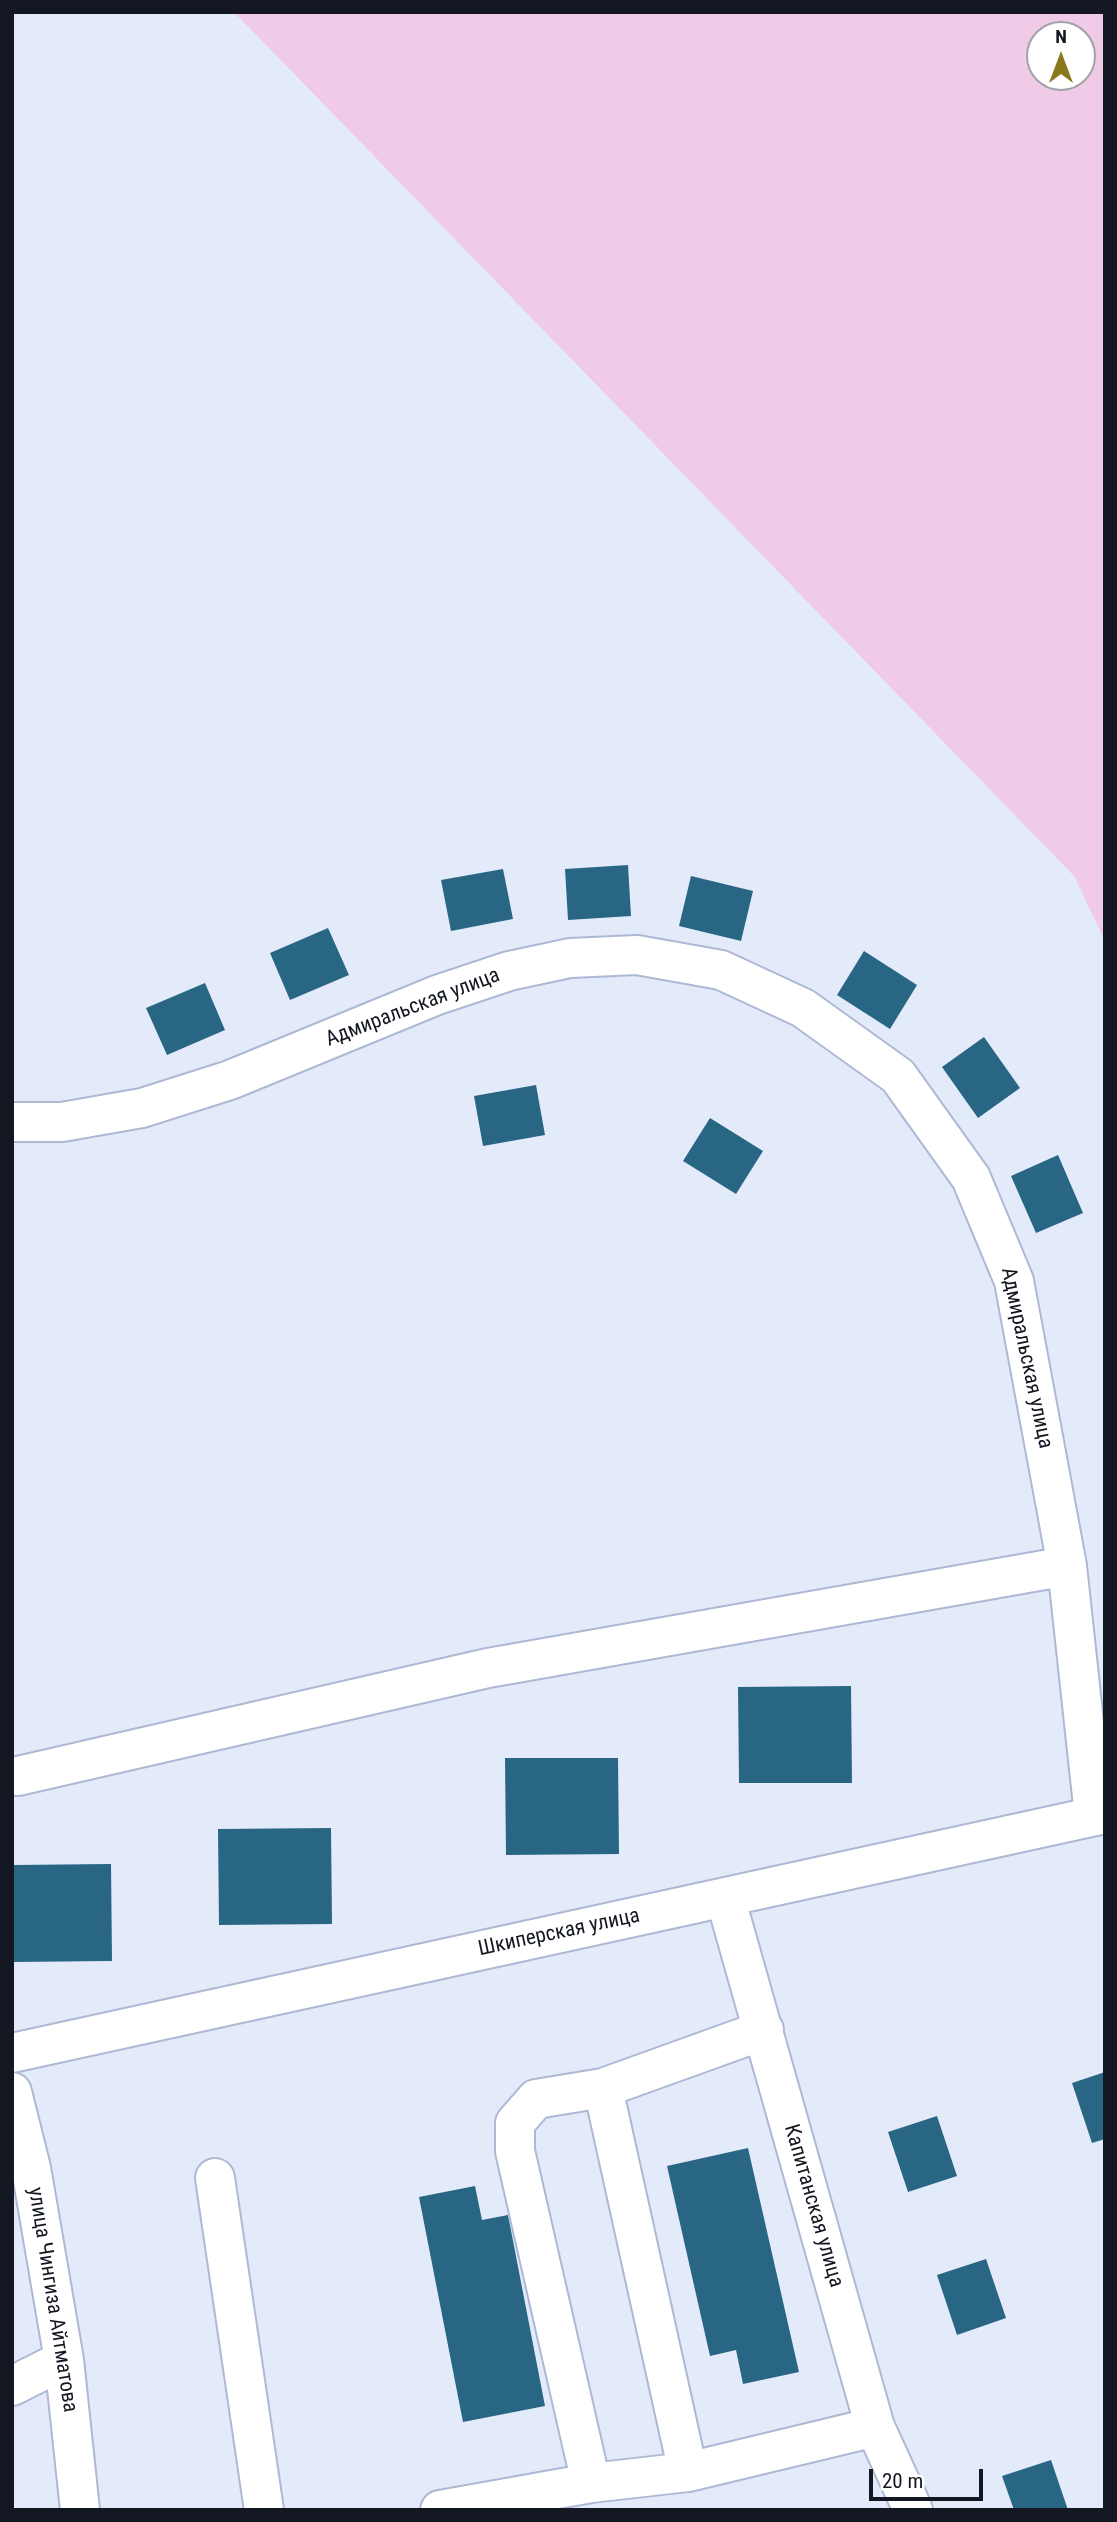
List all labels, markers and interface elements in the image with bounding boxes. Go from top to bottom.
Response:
north arrow [1026,21,1096,91]
text: N [1055,25,1067,48]
street label: Адмиральская улица [322,963,504,1053]
street label: Адмиральская улица [995,1265,1057,1451]
street label: Шкиперская улица [476,1904,642,1962]
street label: Капитанская улица [778,2122,848,2290]
street label: улица Чингиза Айтматова [22,2186,82,2414]
scale bar [872,2456,986,2500]
text: 20 m [882,2469,923,2493]

